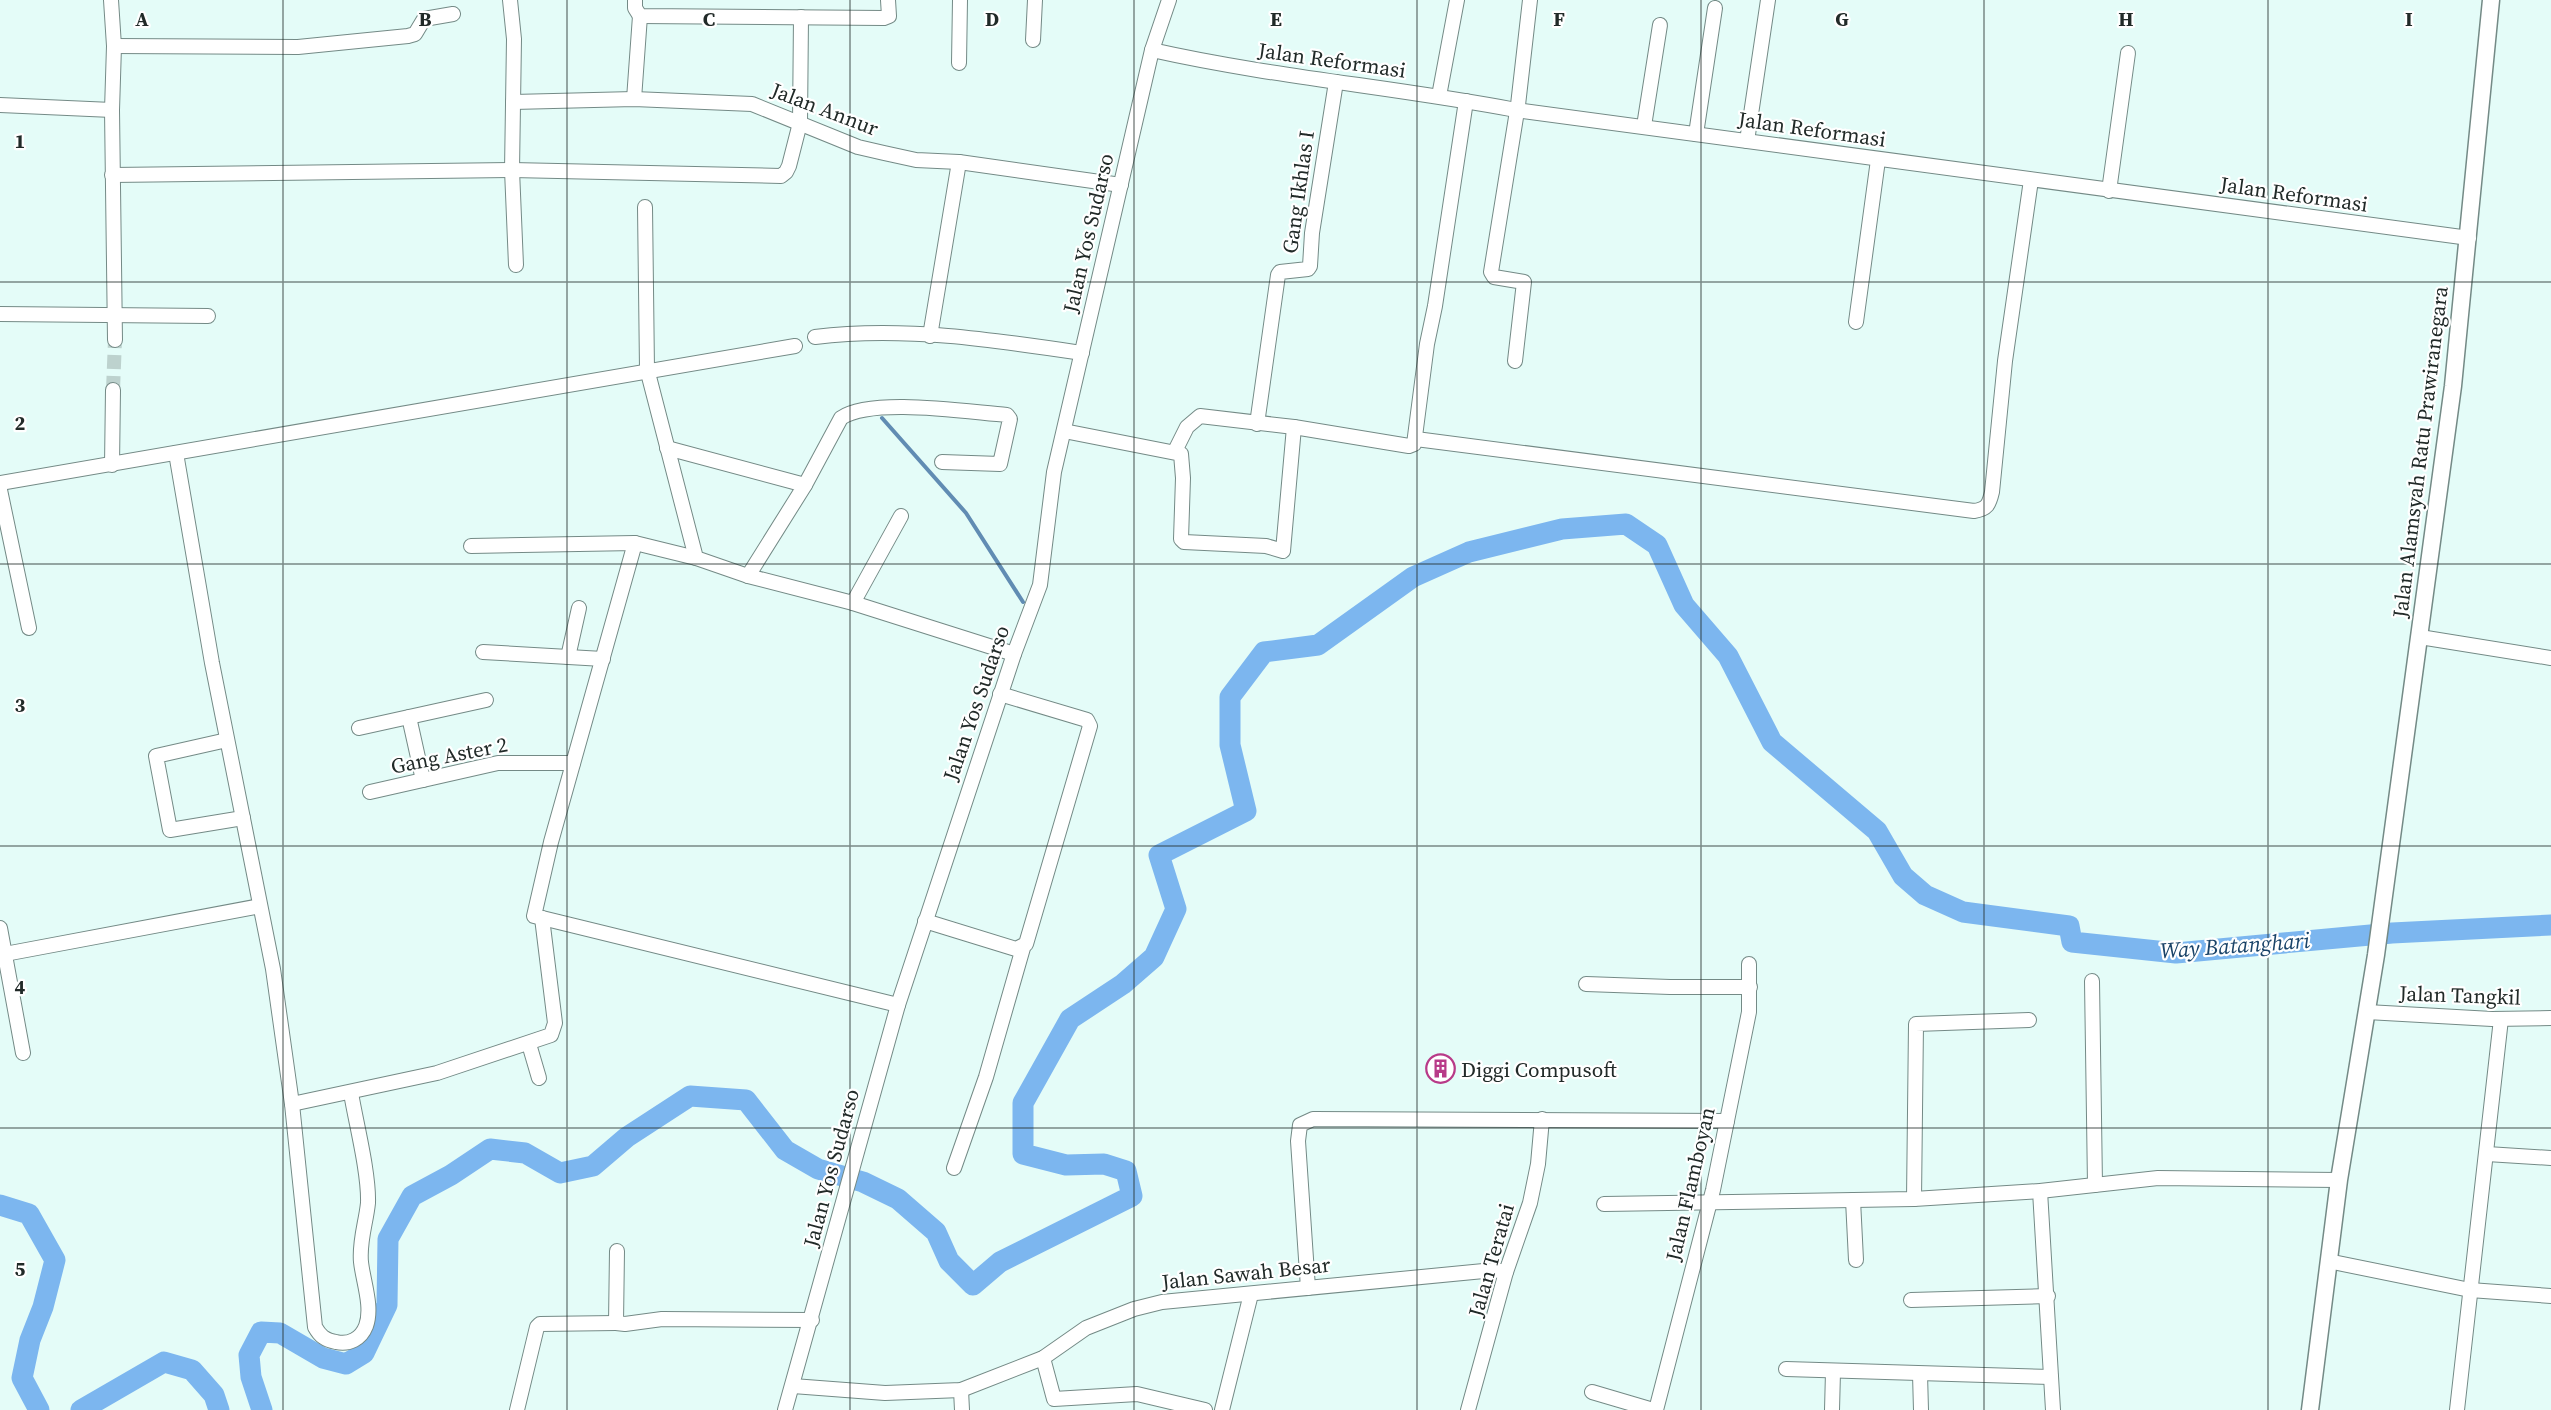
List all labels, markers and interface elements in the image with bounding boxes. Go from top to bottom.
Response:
text: A [135,5,149,33]
text: B [418,5,432,33]
text: C [703,5,715,33]
text: D [985,5,999,33]
text: E [1270,5,1282,33]
text: F [1553,5,1565,33]
text: G [1835,5,1849,33]
text: H [2118,5,2134,33]
text: I [2405,5,2413,33]
street label: Jalan Reformasi [1255,35,1408,85]
street label: Jalan Annur [766,75,883,143]
street label: Jalan Reformasi [1735,104,1888,154]
text: 1 [15,127,25,155]
street label: Gang Ikhlas I [1275,129,1321,255]
street label: Jalan Yos Sudarso [1055,150,1120,317]
street label: Jalan Reformasi [2217,169,2370,219]
street label: Jalan Alamsyah Ratu Prawiranegara [2385,284,2455,621]
text: 2 [15,409,26,437]
street label: Jalan Yos Sudarso [935,621,1016,786]
text: 3 [15,691,26,719]
street label: Gang Aster 2 [388,729,510,781]
water label: Way Batanghari [2159,925,2311,965]
text: 4 [15,973,26,1001]
street label: Jalan Tangkil [2398,978,2521,1012]
building icon: Diggi Compusoft [1424,1053,1456,1085]
place label: Diggi Compusoft [1461,1055,1617,1084]
street label: Jalan Yos Sudarso [796,1086,866,1251]
street label: Jalan Flamboyan [1658,1104,1722,1265]
street label: Jalan Teratai [1461,1200,1521,1321]
street label: Jalan Sawah Besar [1159,1250,1332,1296]
text: 5 [15,1255,26,1283]

